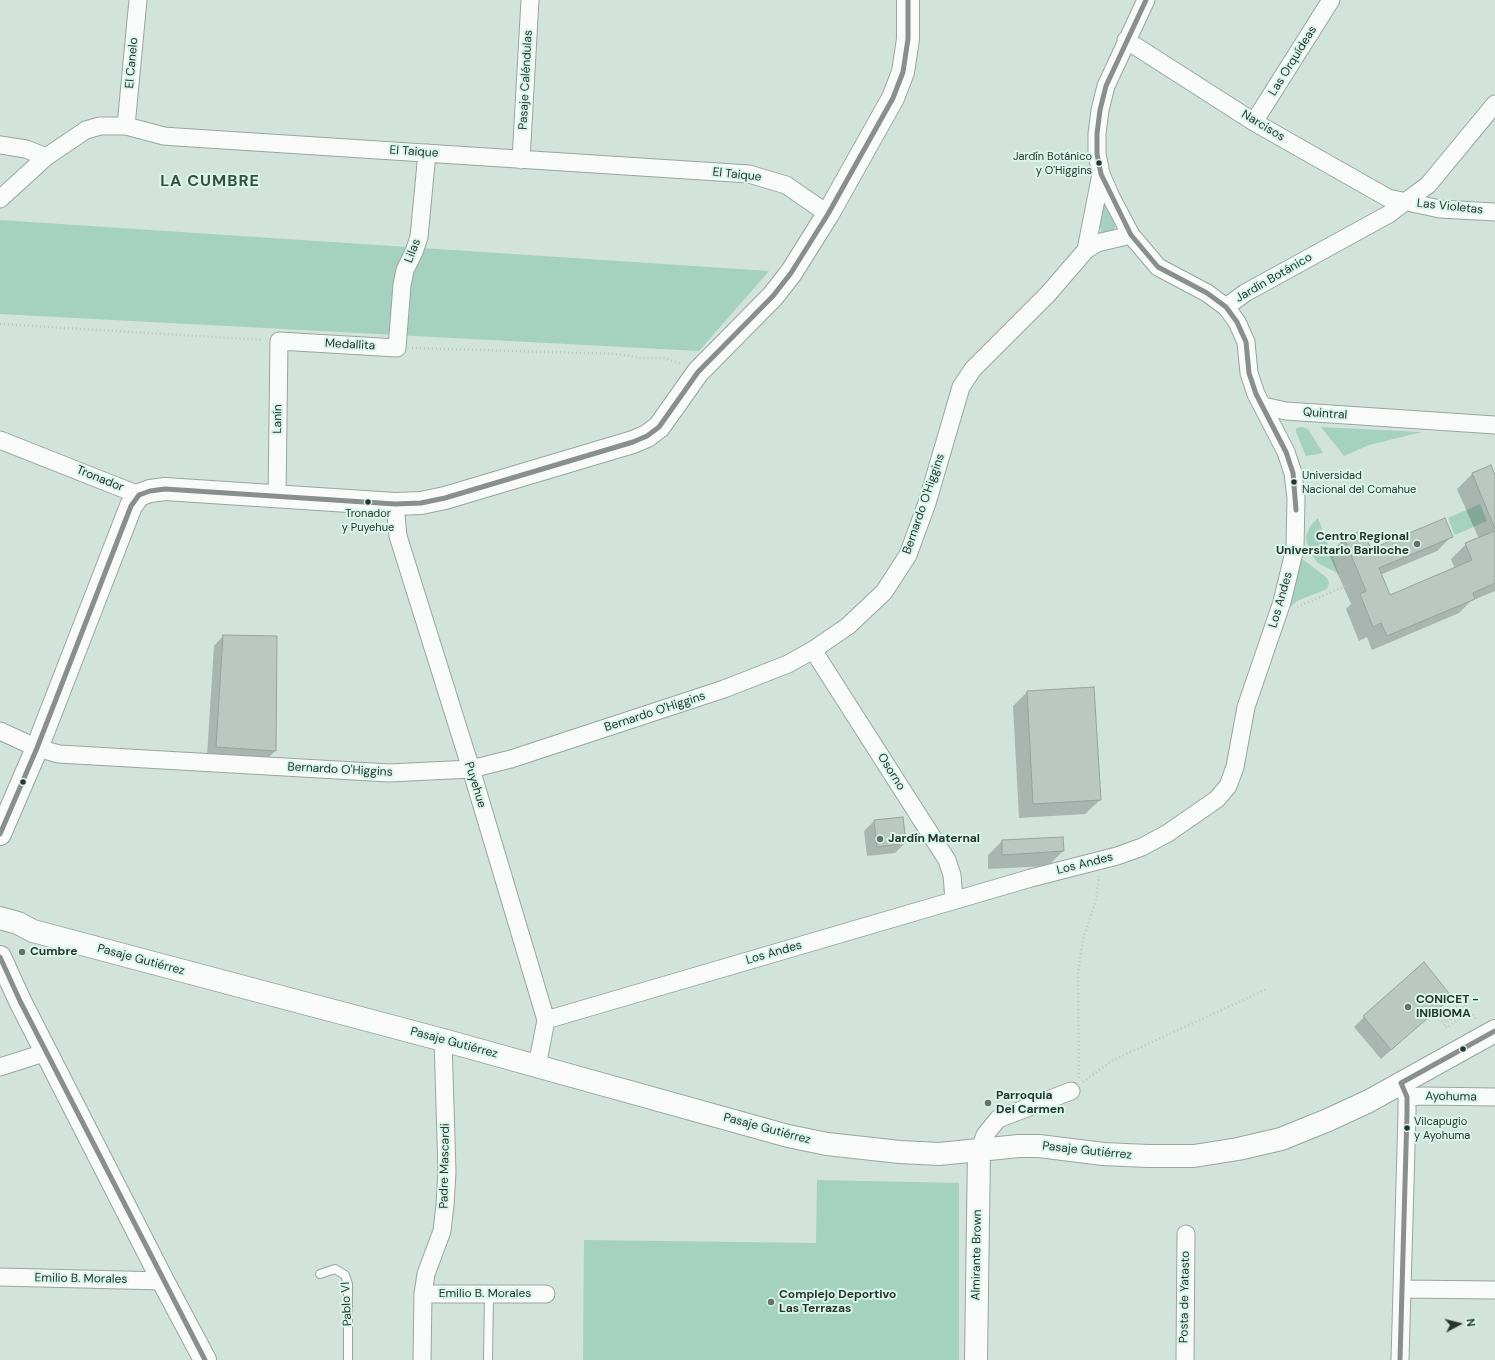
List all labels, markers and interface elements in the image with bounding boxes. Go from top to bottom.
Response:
street label: Las Orquídeas [1266,23,1320,99]
street label: Pasaje Caléndulas [516,30,536,130]
street label: El Canelo [123,37,141,89]
street label: Narcisos [1239,107,1287,145]
street label: El Taique [389,143,439,161]
place label: Jardín Botánico y O'Higgins [1013,150,1092,176]
marker: Jardín Botánico y O'Higgins [1094,158,1104,168]
street label: El Taique [712,165,762,185]
district label: LA CUMBRE [160,172,260,192]
street label: Las Violetas [1416,196,1484,218]
street label: Lilas [402,237,424,265]
street label: Jardín Botánico [1233,250,1315,306]
street label: Medallita [324,336,376,354]
street label: Lanín [271,404,285,434]
street label: Quintral [1302,405,1348,423]
street label: Bernardo O'Higgins [900,452,948,556]
street label: Tronador [74,463,126,495]
place label: Universidad Nacional del Comahue [1302,469,1416,495]
marker: Universidad Nacional del Comahue [1289,477,1299,487]
marker: Tronador y Puyehue [363,497,373,507]
place label: Tronador y Puyehue [342,507,394,533]
place label: Centro Regional Universitario Bariloche [1276,530,1409,558]
marker: Centro Regional Universitario Bariloche [1412,539,1422,549]
street label: Los Andes [1266,570,1296,630]
street label: Bernardo O'Higgins [603,689,707,735]
street label: Osorno [874,751,908,793]
street label: Bernardo O'Higgins [287,760,393,780]
street label: Puyehue [461,760,489,810]
unlabelled marker [18,777,28,787]
place label: Jardín Maternal [888,832,980,846]
marker: Jardín Maternal [875,834,885,844]
street label: Los Andes [1055,850,1115,878]
street label: Los Andes [744,938,804,968]
street label: Pasaje Gutiérrez [96,941,186,979]
place label: Cumbre [30,945,77,959]
marker: Cumbre [17,947,27,957]
place label: CONICET - INIBIOMA [1416,993,1479,1021]
marker: CONICET - INIBIOMA [1403,1002,1413,1012]
street label: Pasaje Gutiérrez [409,1024,499,1062]
unlabelled marker [1458,1044,1468,1054]
place label: Parroquia Del Carmen [996,1089,1064,1117]
street label: Ayohuma [1425,1089,1477,1105]
marker: Parroquia Del Carmen [983,1098,993,1108]
street label: Pasaje Gutiérrez [722,1110,812,1148]
place label: Vilcapugio y Ayohuma [1414,1115,1470,1141]
street label: Padre Mascardi [437,1123,453,1209]
marker: Vilcapugio y Ayohuma [1402,1123,1412,1133]
street label: Pasaje Gutiérrez [1041,1139,1133,1163]
street label: Almirante Brown [969,1209,985,1301]
street label: Posta de Yatasto [1177,1251,1193,1343]
street label: Emilio B. Morales [35,1271,127,1287]
street label: Pablo VI [339,1281,355,1327]
street label: Emilio B. Morales [439,1287,531,1301]
place label: Complejo Deportivo Las Terrazas [779,1288,896,1316]
marker: Complejo Deportivo Las Terrazas [766,1297,776,1307]
north arrow [1439,1304,1479,1344]
text: N [1463,1318,1478,1327]

